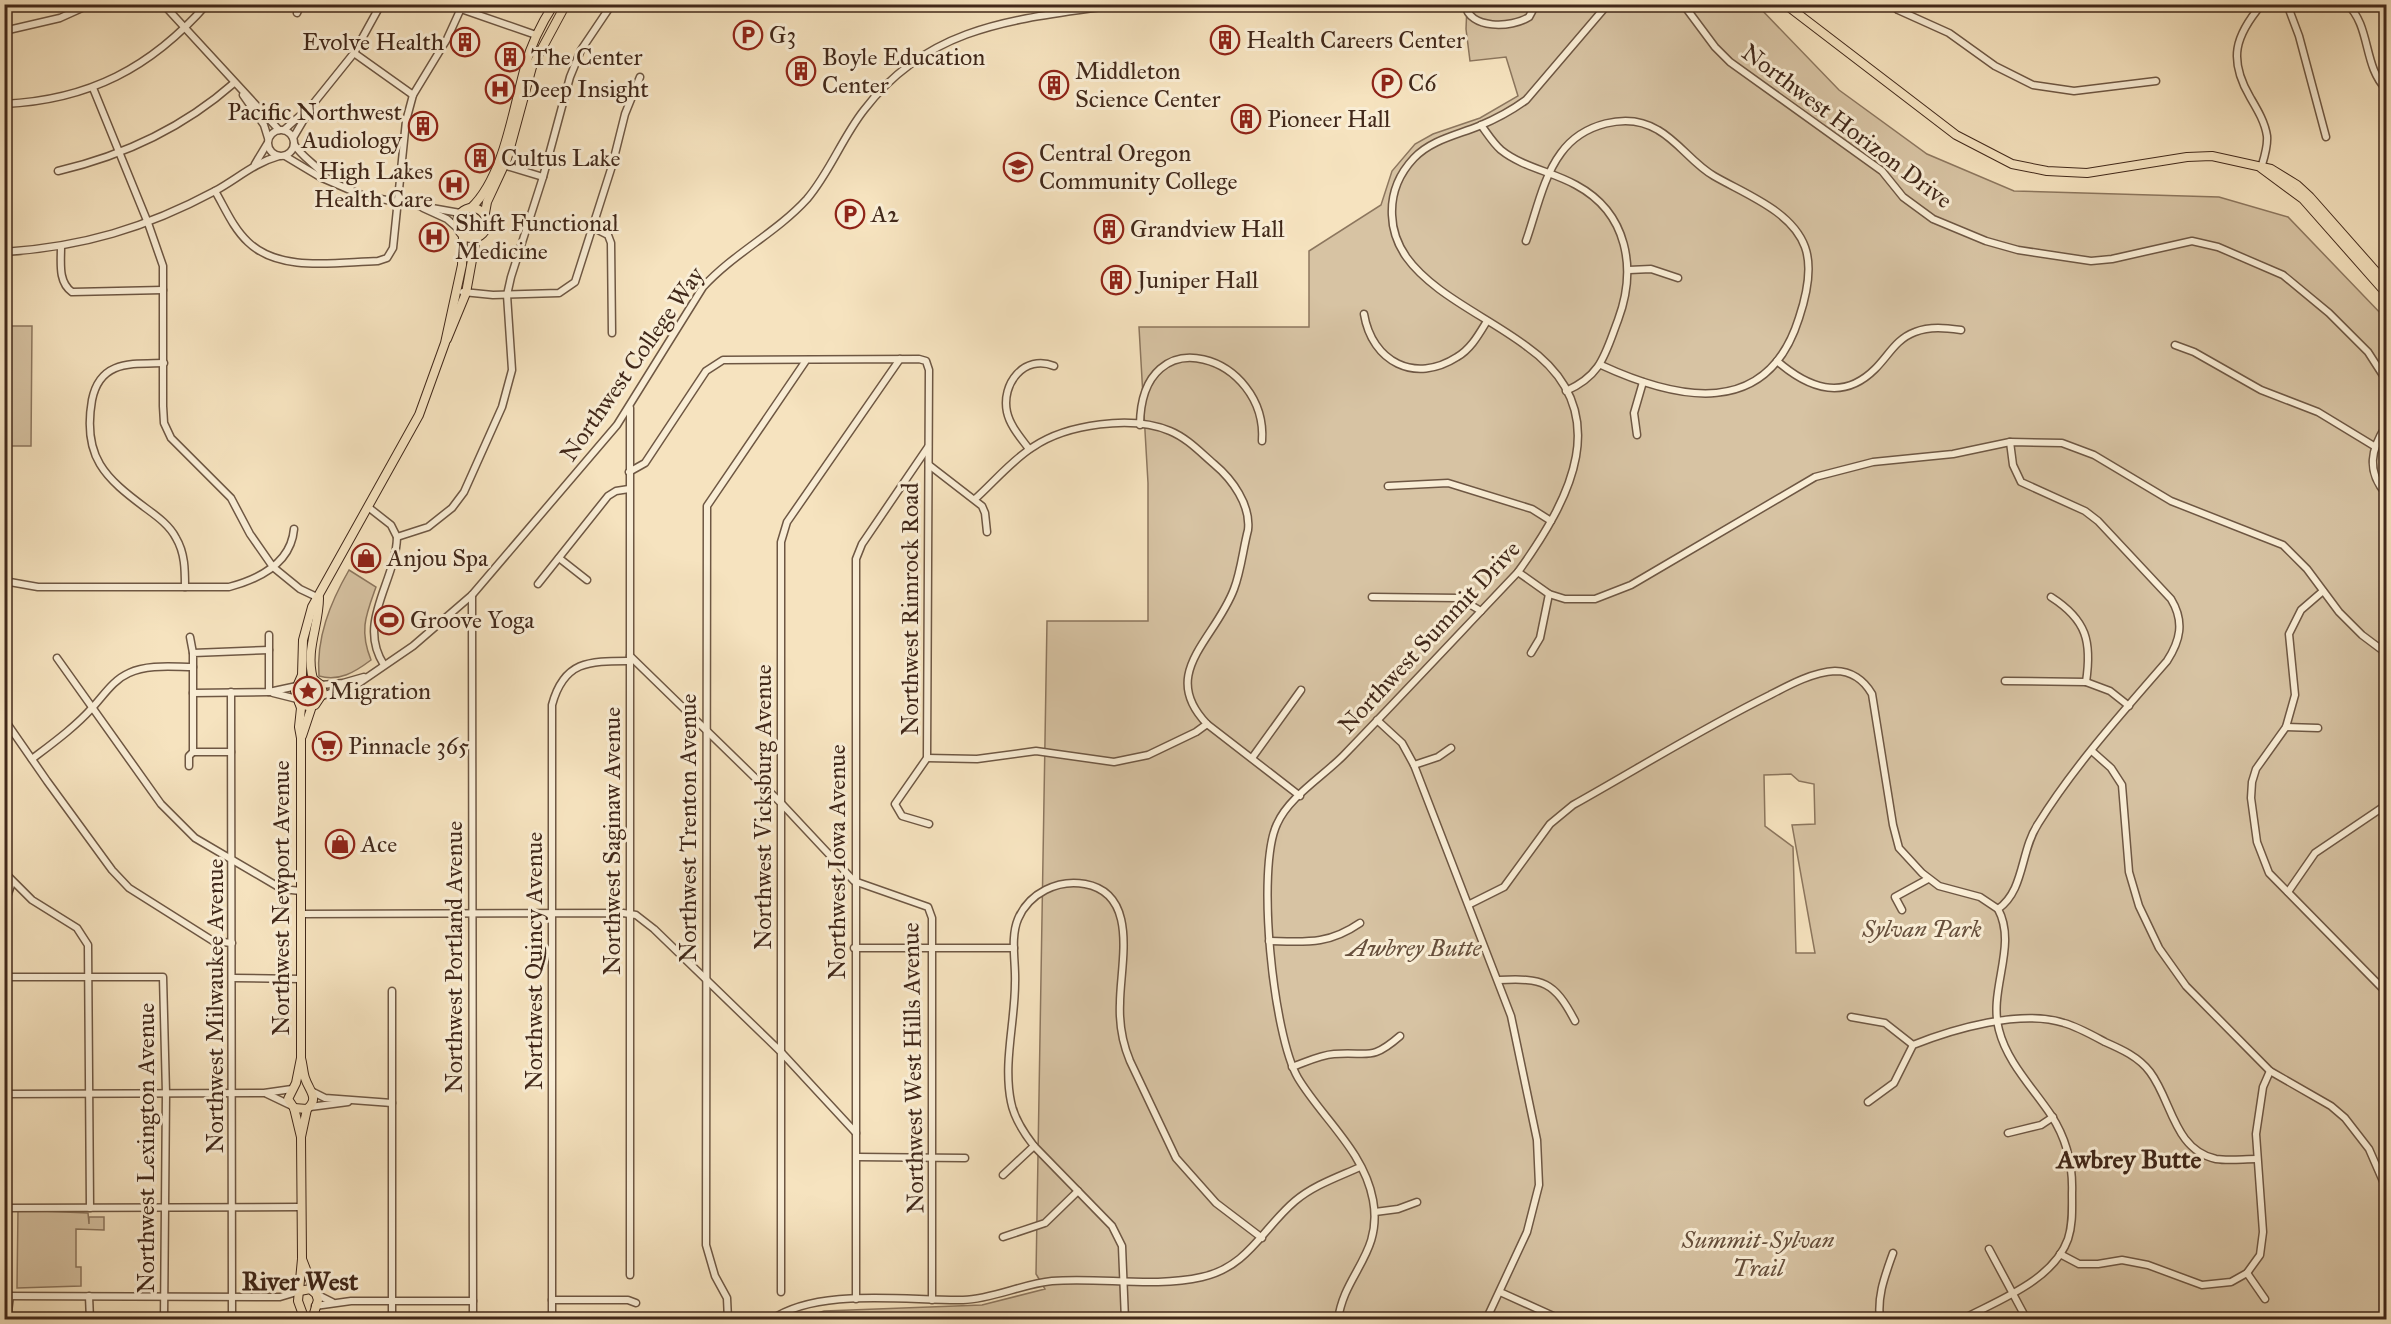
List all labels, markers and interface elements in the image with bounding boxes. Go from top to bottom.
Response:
parking icon: G3 [732,19,764,51]
place label: G3 [769,20,796,50]
building icon: Health Careers Center [1209,24,1241,56]
place label: Health Careers Center [1246,25,1465,55]
building icon: Evolve Health [449,26,481,58]
place label: Evolve Health [302,27,444,57]
street label: Northwest Horizon Drive [1736,37,1958,215]
building icon: The Center [494,41,526,73]
place label: The Center [531,42,643,72]
place label: Boyle Education Center [822,42,985,100]
building icon: Boyle Education Center [785,55,817,87]
place label: Middleton Science Center [1075,56,1220,114]
parking icon: C6 [1371,67,1403,99]
place label: C6 [1408,68,1437,98]
building icon: Middleton Science Center [1038,69,1070,101]
hospital icon: Deep Insight [484,73,516,105]
place label: Deep Insight [521,74,649,104]
place label: Pacific Northwest Audiology [227,97,403,155]
building icon: Pioneer Hall [1230,103,1262,135]
place label: Pioneer Hall [1267,104,1391,134]
building icon: Pacific Northwest Audiology [407,110,439,142]
place label: Central Oregon Community College [1039,138,1238,196]
building icon: Cultus Lake [464,142,496,174]
place label: Cultus Lake [501,143,621,173]
school or university icon: Central Oregon Community College [1002,151,1034,183]
place label: High Lakes Health Care [314,156,433,214]
hospital icon: High Lakes Health Care [438,169,470,201]
parking icon: A2 [834,198,866,230]
place label: A2 [870,199,899,229]
place label: Shift Functional Medicine [455,208,619,266]
building icon: Grandview Hall [1093,213,1125,245]
place label: Grandview Hall [1130,214,1285,244]
hospital icon: Shift Functional Medicine [418,221,450,253]
street label: Northwest College Way [553,260,711,467]
building icon: Juniper Hall [1100,264,1132,296]
place label: Juniper Hall [1134,265,1259,295]
street label: Northwest Rimrock Road [895,482,925,736]
street label: Northwest Summit Drive [1332,534,1526,740]
shop icon: Anjou Spa [350,542,382,574]
place label: Anjou Spa [386,543,489,573]
sports icon: Groove Yoga [373,604,405,636]
place label: Groove Yoga [410,605,535,635]
street label: Northwest Vicksburg Avenue [748,664,778,950]
place icon: Migration [292,675,324,707]
place label: Migration [329,676,431,706]
street label: Northwest Trenton Avenue [673,693,703,963]
street label: Northwest Saginaw Avenue [597,707,627,975]
supermarket icon: Pinnacle 365 [311,730,343,762]
place label: Pinnacle 365 [348,731,469,761]
street label: Northwest Iowa Avenue [822,744,852,980]
street label: Northwest Newport Avenue [266,760,296,1036]
street label: Northwest Portland Avenue [439,821,469,1093]
shop icon: Ace [324,828,356,860]
place label: Ace [360,829,397,859]
street label: Northwest Quincy Avenue [519,832,549,1090]
street label: Northwest Milwaukee Avenue [200,859,230,1153]
park label: Sylvan Park [1861,914,1982,944]
street label: Northwest West Hills Avenue [895,922,931,1214]
park label: Awbrey Butte [1344,933,1482,963]
street label: Northwest Lexington Avenue [131,1003,161,1293]
district label: Awbrey Butte [2055,1143,2201,1175]
park label: Summit-Sylvan Trail [1681,1225,1835,1283]
district label: River West [242,1265,359,1297]

